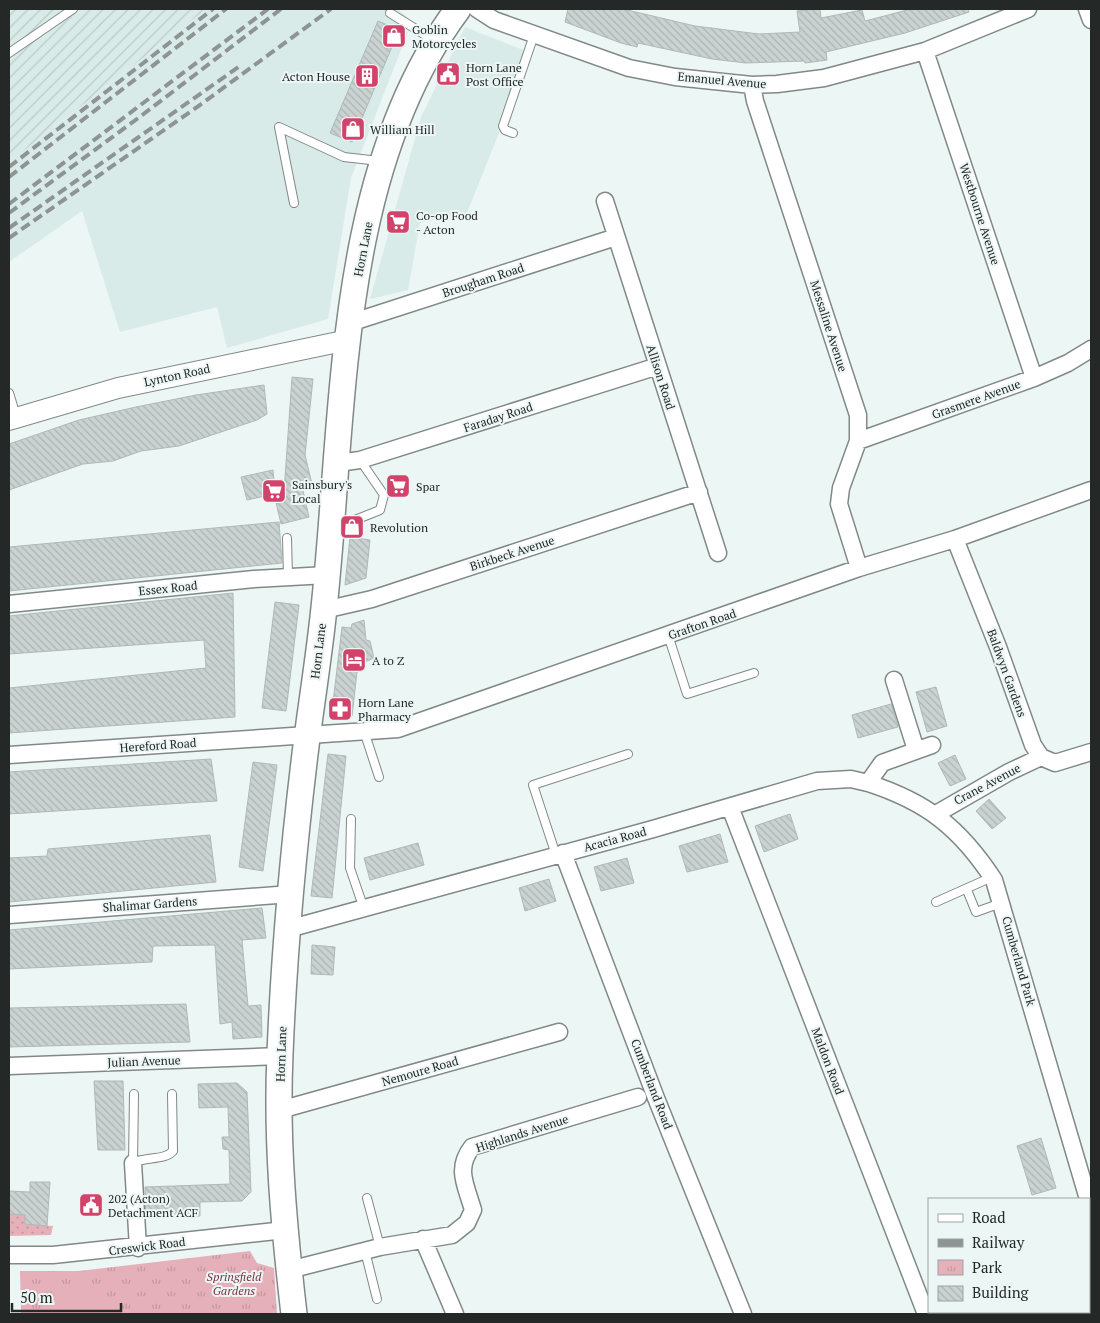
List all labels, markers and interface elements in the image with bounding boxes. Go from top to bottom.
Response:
place label: Goblin Motorcycles [412,22,476,51]
shop icon: Goblin Motorcycles [381,23,407,49]
place label: Horn Lane Post Office [466,60,524,89]
public building icon: Horn Lane Post Office [435,61,461,87]
building icon: Acton House [354,63,380,89]
place label: Acton House [282,69,350,84]
street label: Emanuel Avenue [677,69,767,91]
shop icon: William Hill [340,116,366,142]
place label: William Hill [370,122,435,137]
street label: Westbourne Avenue [956,161,1004,267]
place label: Co-op Food - Acton [416,208,478,237]
supermarket icon: Co-op Food - Acton [385,209,411,235]
street label: Horn Lane [350,220,376,278]
street label: Brougham Road [440,260,526,300]
street label: Messaline Avenue [807,278,851,374]
street label: Allison Road [643,342,679,412]
street label: Lynton Road [143,361,212,389]
street label: Grasmere Avenue [930,376,1022,422]
street label: Faraday Road [462,399,535,435]
supermarket icon: Spar [385,473,411,499]
place label: Sainsbury's Local [292,477,352,506]
supermarket icon: Sainsbury's Local [261,478,287,504]
place label: Spar [416,479,440,494]
shop icon: Revolution [339,514,365,540]
place label: Revolution [370,520,428,535]
street label: Birkbeck Avenue [468,532,556,574]
street label: Essex Road [138,577,199,599]
street label: Grafton Road [666,605,738,643]
street label: Horn Lane [307,622,329,680]
street label: Baldwyn Gardens [984,627,1030,719]
hotel icon: A to Z [341,647,367,673]
place label: A to Z [372,653,404,668]
place label: Horn Lane Pharmacy [358,695,414,724]
pharmacy icon: Horn Lane Pharmacy [327,696,353,722]
street label: Hereford Road [119,735,197,755]
street label: Crane Avenue [951,760,1023,808]
street label: Acacia Road [582,823,648,855]
street label: Shalimar Gardens [102,893,198,915]
street label: Cumberland Park [999,914,1039,1008]
street label: Horn Lane [273,1026,289,1082]
street label: Maldon Road [808,1026,848,1097]
street label: Cumberland Road [628,1037,676,1131]
street label: Julian Avenue [107,1052,181,1070]
street label: Nemoure Road [380,1053,460,1089]
street label: Highlands Avenue [474,1111,570,1155]
place label: 202 (Acton) Detachment ACF [108,1191,198,1220]
public building icon: 202 (Acton) Detachment ACF [78,1192,104,1218]
legend [928,1198,1090,1313]
text: Road [972,1207,1005,1227]
text: Railway [972,1232,1025,1252]
street label: Creswick Road [108,1234,187,1258]
text: Park [972,1257,1002,1277]
park label: Springfield Gardens [207,1269,262,1298]
scale bar [12,1280,121,1312]
text: Building [972,1282,1030,1302]
text: 50 m [20,1287,53,1307]

